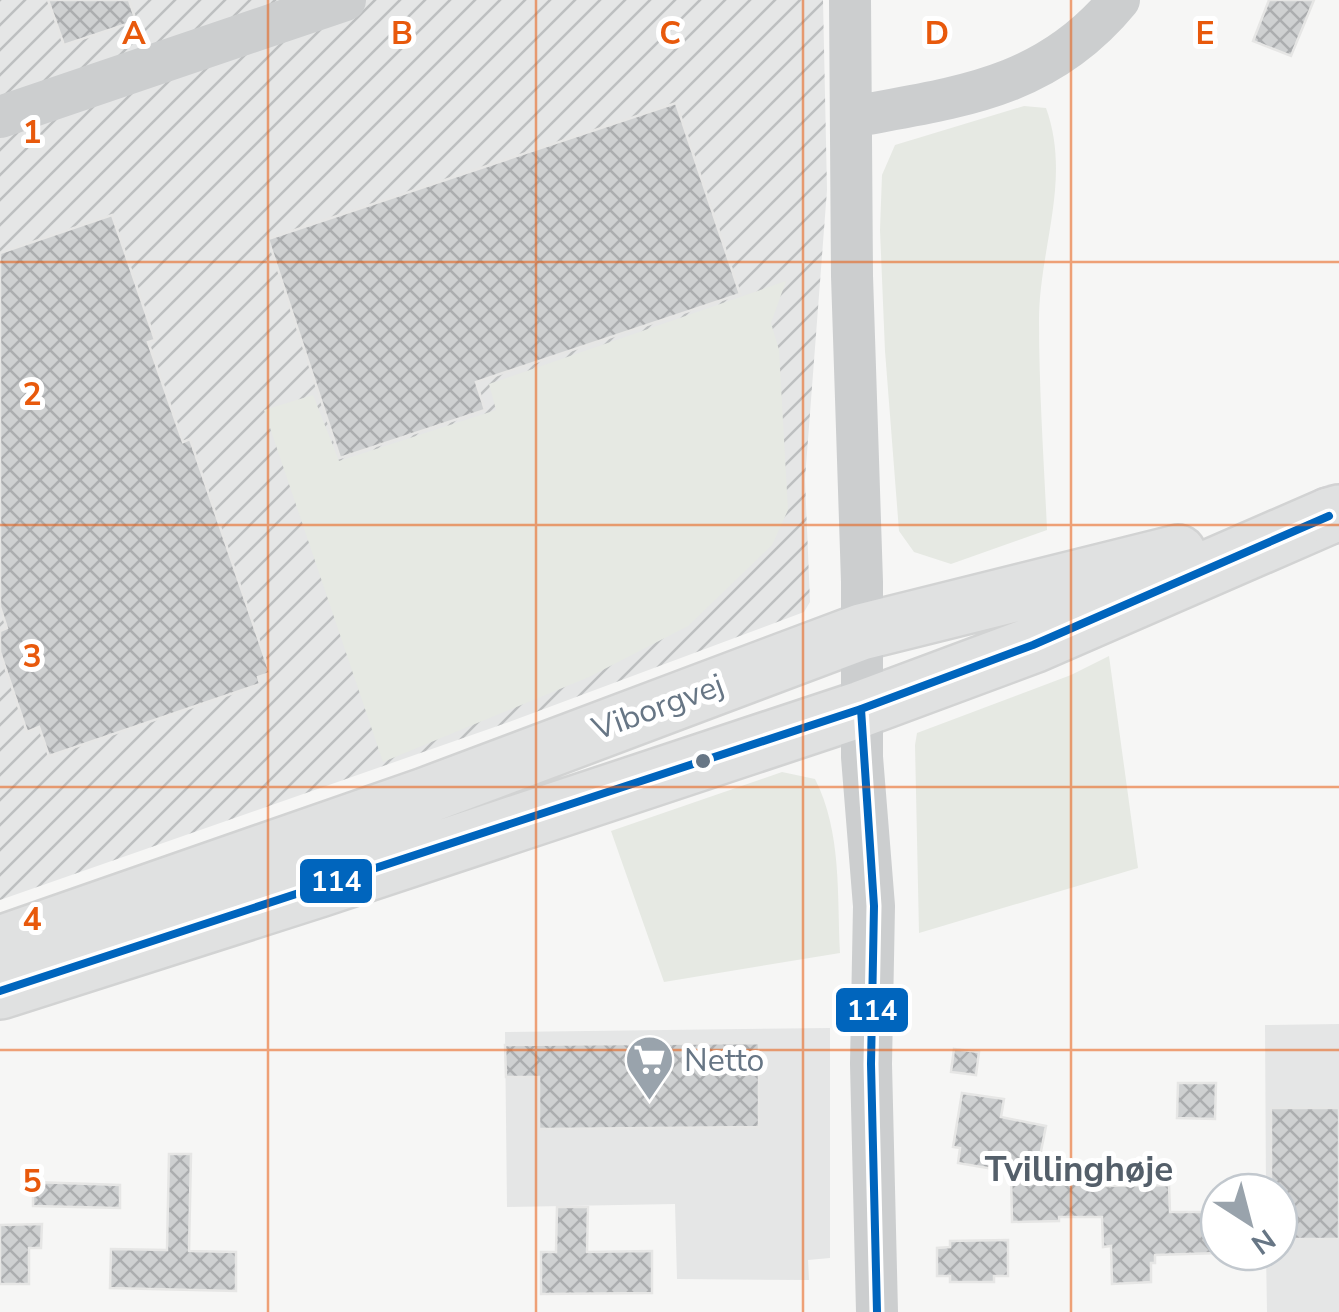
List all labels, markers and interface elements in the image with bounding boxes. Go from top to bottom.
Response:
text: A [122,12,146,55]
text: B [391,12,413,55]
text: C [659,12,681,55]
text: D [925,12,949,55]
text: E [1195,12,1215,55]
text: 1 [22,111,42,154]
text: 2 [22,373,42,416]
text: 3 [22,635,42,678]
street label: Viborgvej [585,663,730,751]
unlabelled marker [693,751,713,771]
line badge: 114 [298,857,374,905]
text: 114 [311,863,361,901]
text: 4 [22,898,42,941]
line badge: 114 [834,986,910,1034]
text: 114 [847,992,897,1030]
supermarket icon: Netto [623,1034,675,1102]
place label: Netto [684,1039,764,1082]
district label: Tvillinghøje [985,1146,1173,1193]
text: 5 [22,1160,42,1203]
north arrow [1199,1172,1299,1272]
text: N [1243,1220,1283,1263]

